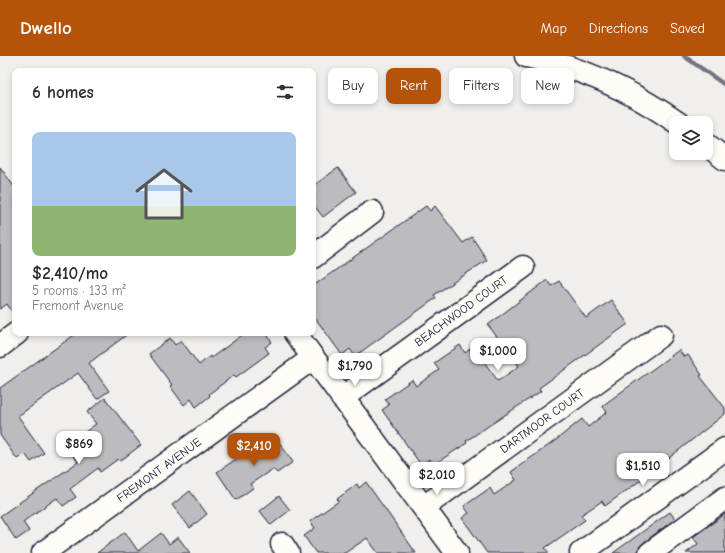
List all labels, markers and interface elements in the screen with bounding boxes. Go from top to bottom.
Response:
text: Dwello [20,17,72,39]
text: Map [540,20,567,37]
text: Directions [589,20,648,37]
text: Saved [670,20,705,37]
chip: Buy [328,68,378,104]
chip: Rent [386,68,441,104]
chip: Filters [449,68,513,104]
chip: New [521,68,574,104]
icon: filters [274,81,296,103]
text: 6 homes [32,83,94,102]
map controls [669,116,713,160]
button: layers [669,116,713,160]
icon: home [128,158,200,230]
text: $2,410/mo [32,264,108,283]
street label: BEACHWOOD COURT [412,272,511,349]
text: 5 rooms · 133 m² [32,283,126,298]
text: Fremont Avenue [32,298,123,313]
pin: $1,000 [465,338,531,372]
text: $1,000 [479,343,517,358]
pin: $1,790 [322,353,388,387]
text: $1,790 [337,358,373,373]
street label: DARTMOOR COURT [497,385,587,456]
pin: $869 [55,431,103,465]
pin: $2,410 [221,433,287,467]
street label: FREMONT AVENUE [114,435,204,505]
text: $869 [65,436,93,451]
text: $2,410 [236,438,272,453]
pin: $1,510 [610,453,676,487]
text: $1,510 [626,458,660,473]
pin: $2,010 [404,462,470,496]
text: $2,010 [419,467,455,482]

